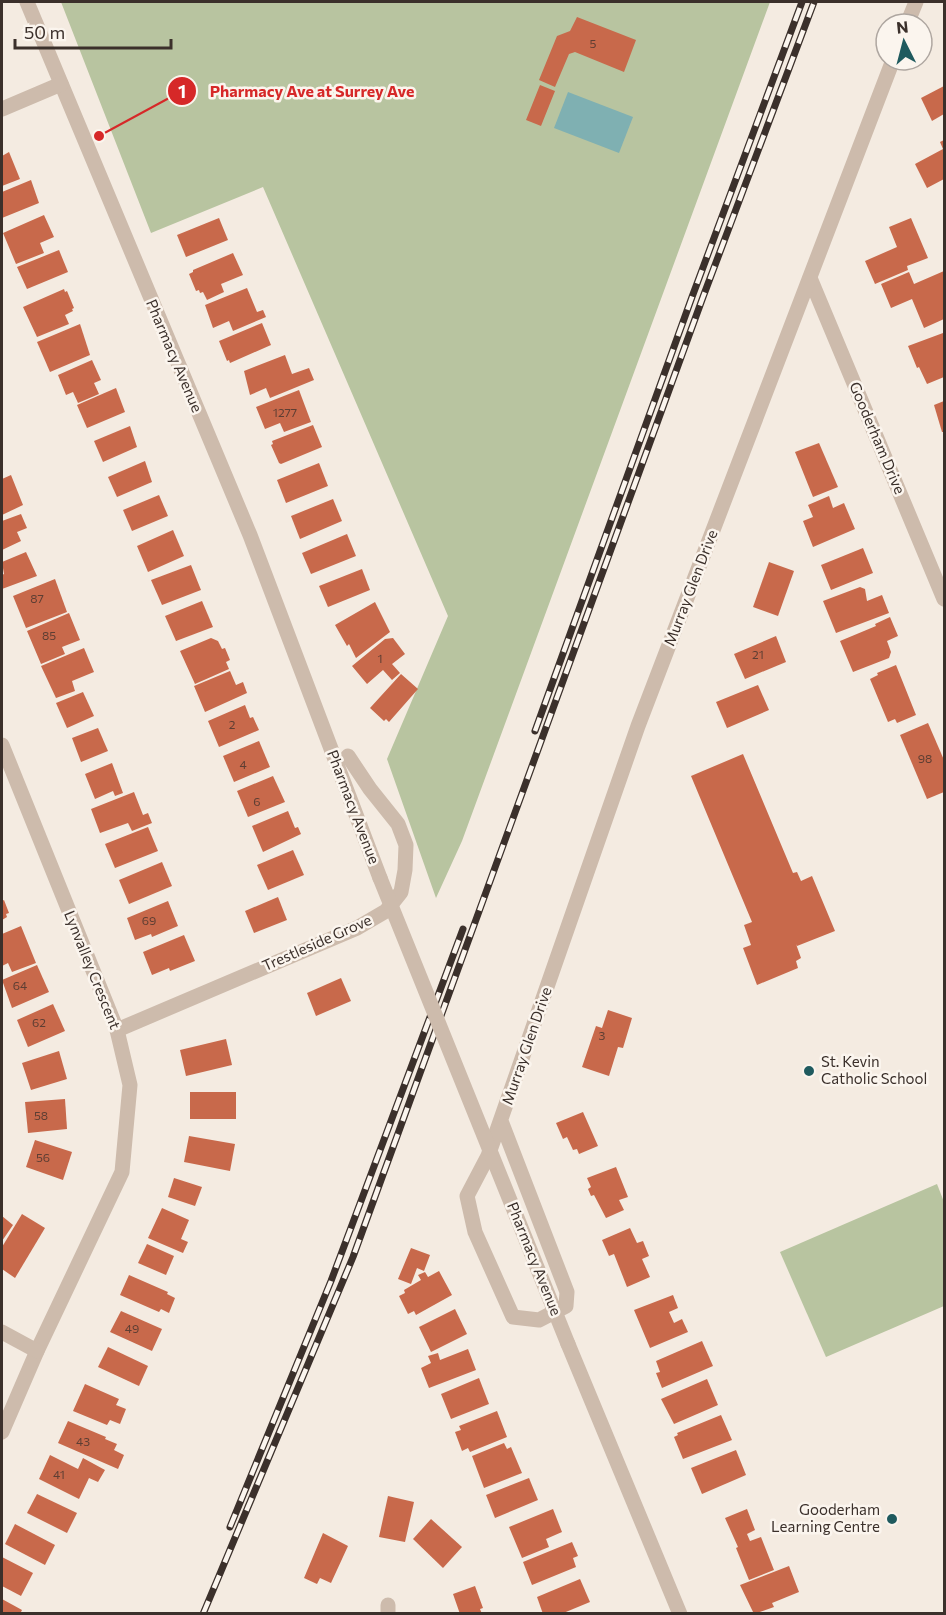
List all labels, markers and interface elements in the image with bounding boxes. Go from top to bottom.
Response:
scale bar [15,12,171,50]
north arrow [874,12,934,72]
text: N [895,17,909,37]
text: 50 m [24,21,65,43]
house number: 5 [590,36,597,50]
callout: Pharmacy Ave at Surrey Ave [167,74,426,108]
text: 1 [178,80,186,102]
text: Pharmacy Ave at Surrey Ave [210,81,414,100]
street label: Pharmacy Avenue [143,296,207,415]
street label: Gooderham Drive [846,379,910,496]
house number: 1277 [273,405,297,419]
street label: Murray Glen Drive [660,527,721,648]
house number: 87 [30,591,44,605]
house number: 85 [42,628,56,642]
house number: 21 [752,647,764,661]
house number: 1 [377,651,383,665]
house number: 2 [229,717,236,731]
street label: Pharmacy Avenue [324,747,384,866]
house number: 98 [918,751,932,765]
house number: 4 [239,757,247,771]
house number: 6 [253,794,261,808]
street label: Lynvalley Crescent [61,908,125,1032]
street label: Trestleside Grove [259,910,374,974]
house number: 69 [142,913,156,927]
house number: 64 [13,978,27,992]
street label: Murray Glen Drive [497,984,555,1107]
house number: 62 [32,1015,46,1029]
house number: 3 [599,1028,606,1042]
place label: St. Kevin Catholic School [821,1052,927,1087]
marker: St. Kevin Catholic School [802,1064,816,1078]
house number: 58 [34,1108,48,1122]
house number: 56 [36,1150,50,1164]
street label: Pharmacy Avenue [504,1199,566,1318]
house number: 49 [125,1321,139,1335]
house number: 43 [76,1434,90,1448]
house number: 41 [53,1467,65,1481]
place label: Gooderham Learning Centre [771,1500,880,1535]
marker: Gooderham Learning Centre [885,1512,899,1526]

